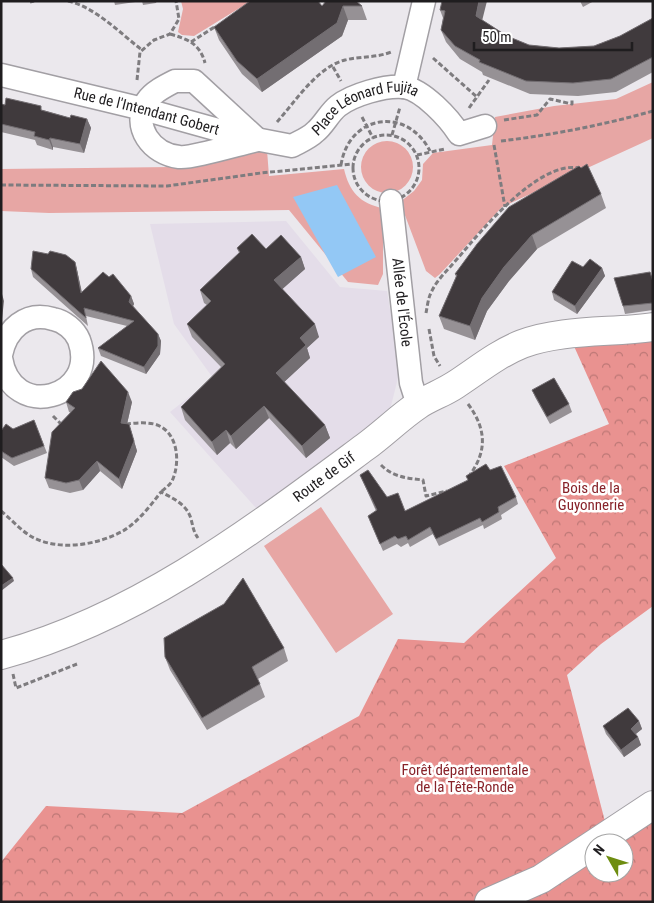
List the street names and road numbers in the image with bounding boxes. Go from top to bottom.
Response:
street label: Place Léonard Fujita [308,78,422,139]
street label: Rue de l'Intendant Gobert [72,84,221,139]
street label: Allée de l'École [388,257,416,348]
street label: Route de Gif [290,448,359,506]

